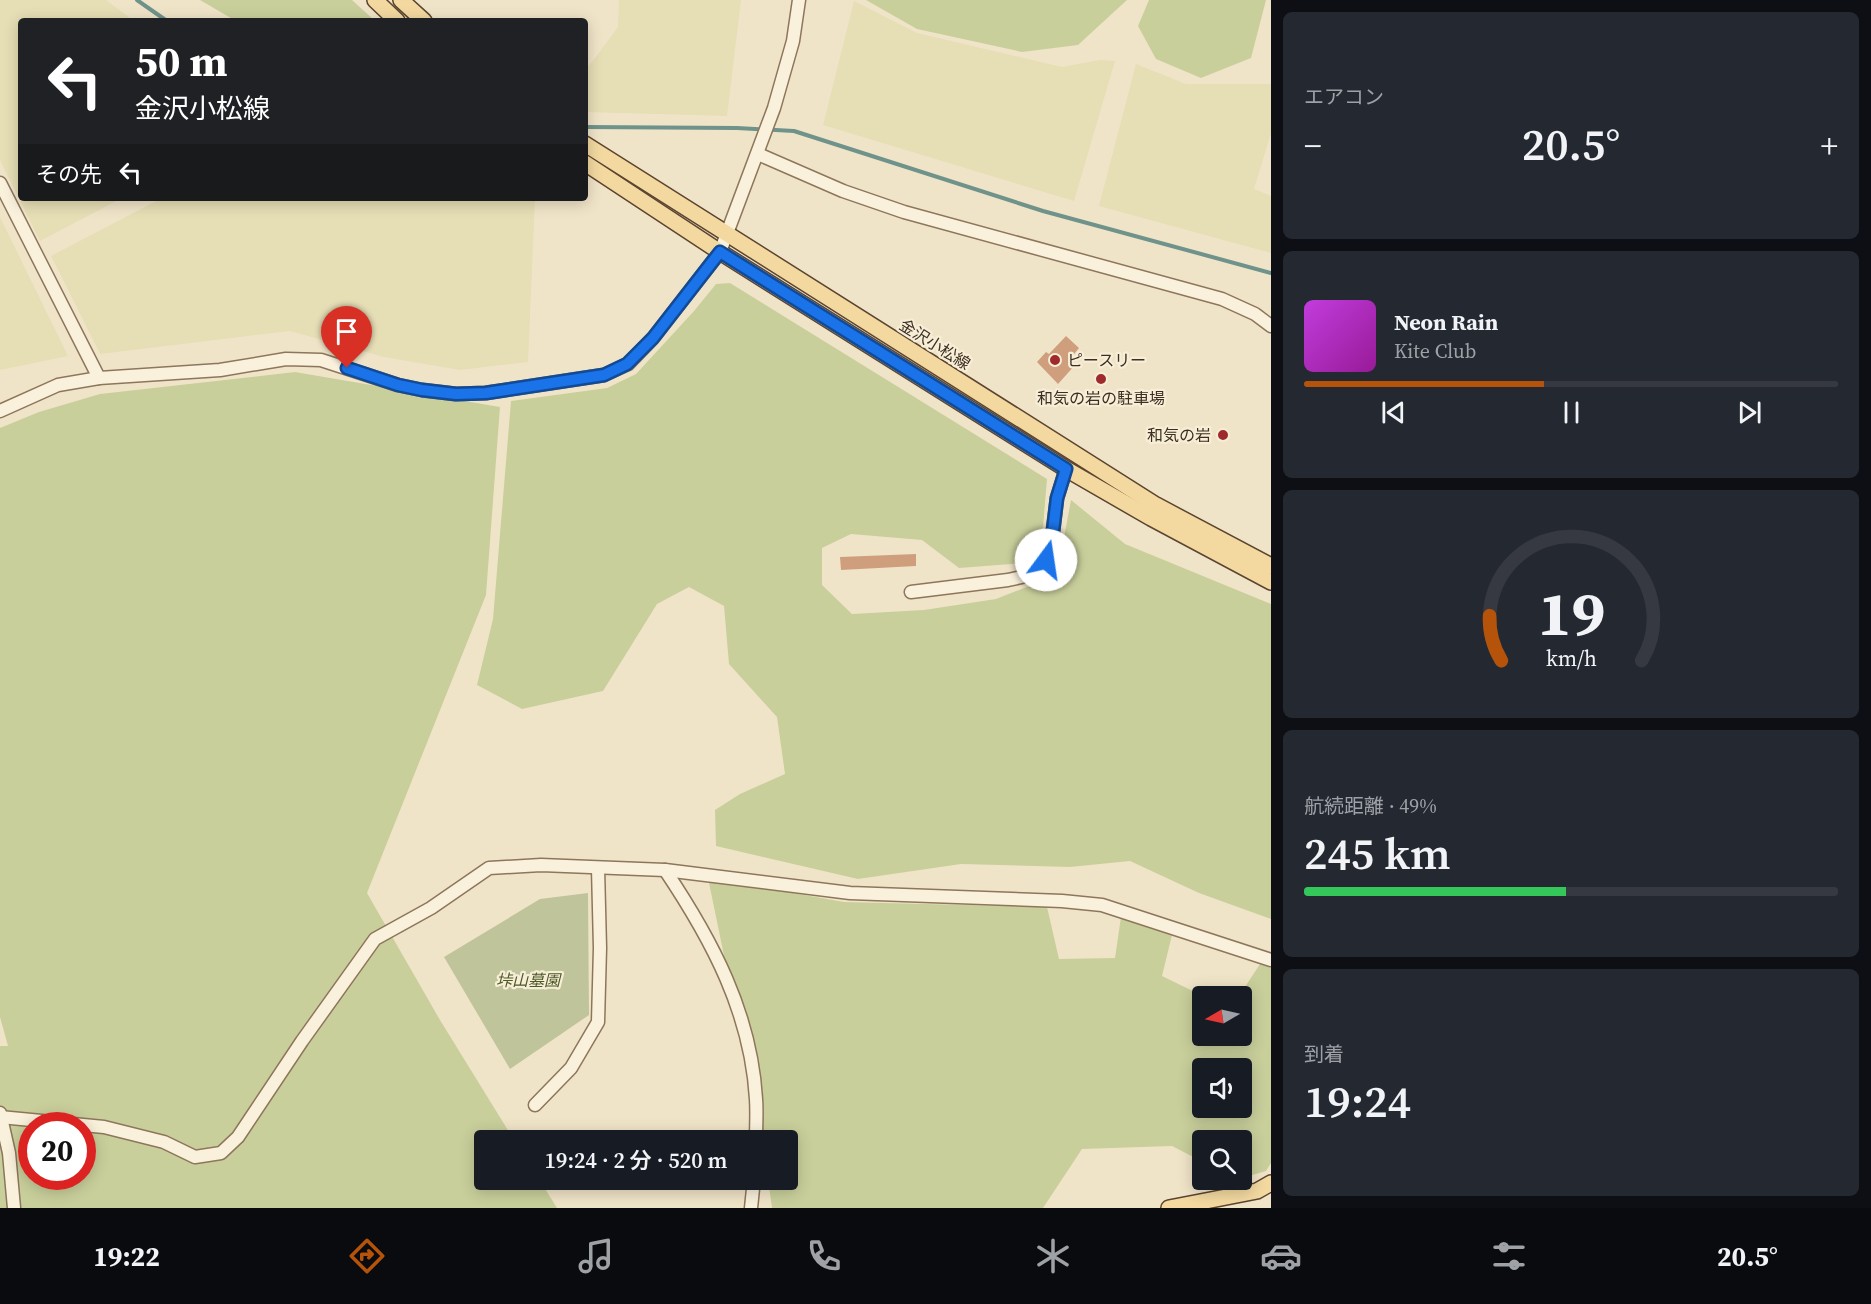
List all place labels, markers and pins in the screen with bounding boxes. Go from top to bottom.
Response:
pin [321,306,372,368]
place label: ピースリー [1067,349,1146,371]
marker: ピースリー [1048,353,1062,367]
marker: 和気の岩の駐車場 [1094,372,1108,386]
place label: 和気の岩の駐車場 [1037,387,1165,409]
place label: 和気の岩 [1147,424,1211,446]
marker: 和気の岩 [1216,428,1230,442]

